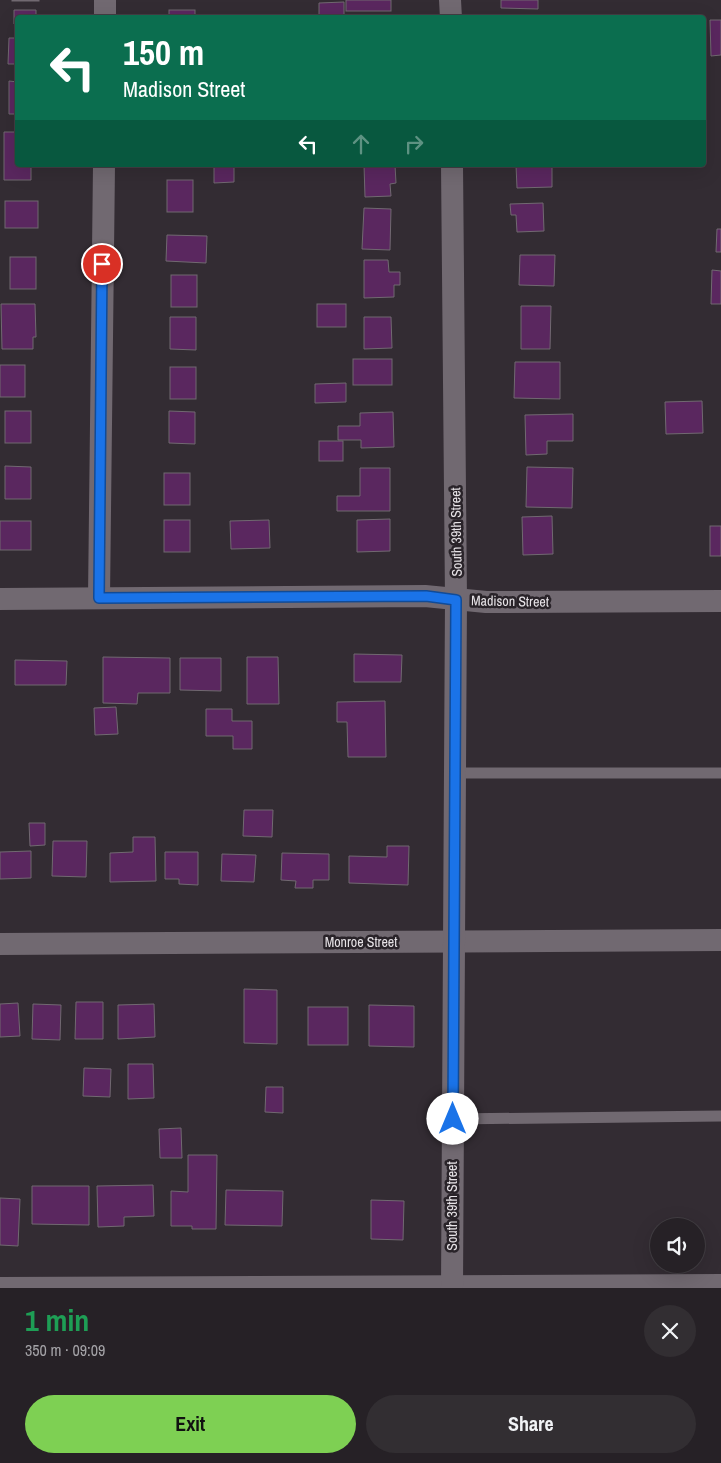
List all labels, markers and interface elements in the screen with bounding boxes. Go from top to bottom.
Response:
text: 150 m [123,29,204,76]
icon: left [40,35,105,100]
text: Madison Street [123,74,245,104]
icon: left [294,130,322,158]
icon: ahead [347,130,375,158]
icon: right [400,130,428,158]
pin [81,243,123,285]
icon: arrive [88,250,116,278]
street label: South 39th Street [446,487,466,577]
street label: Madison Street [471,591,549,611]
street label: Monroe Street [325,933,397,951]
position arrow [426,1092,478,1144]
street label: South 39th Street [443,1161,461,1251]
map controls [650,1218,705,1273]
button: sound [650,1218,705,1273]
text: 1 min [25,1300,89,1340]
button: close [644,1305,696,1357]
text: 350 m · 09:09 [25,1339,105,1361]
button: Exit [25,1395,356,1453]
button: Share [366,1395,696,1453]

